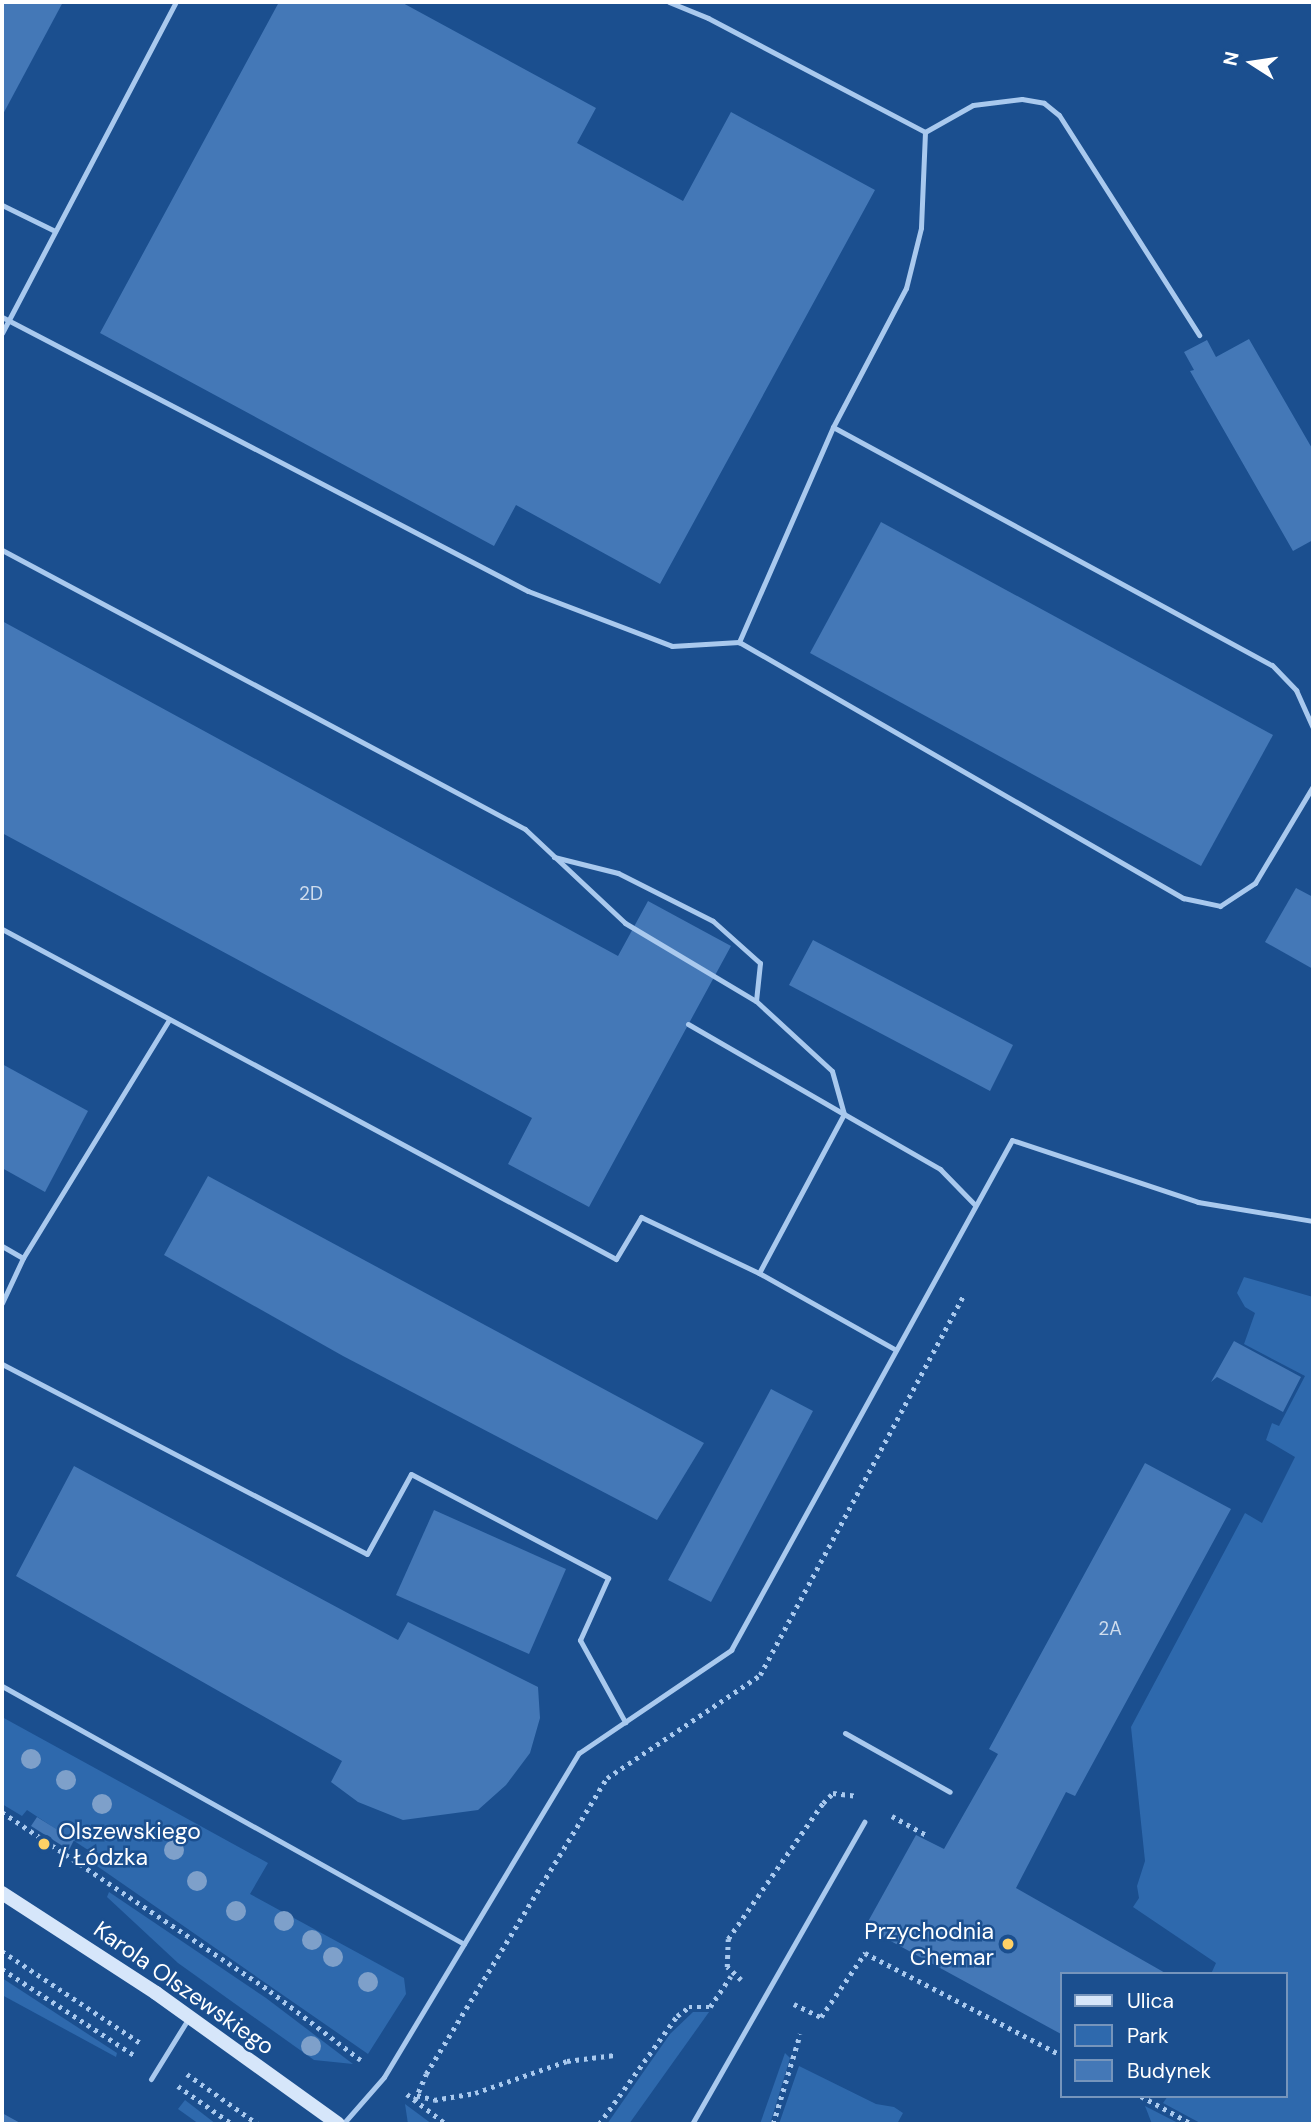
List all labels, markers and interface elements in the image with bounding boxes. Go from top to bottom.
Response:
north arrow [1217,28,1287,98]
text: N [1217,49,1245,68]
house number: 2D [299,883,323,905]
house number: 2A [1098,1618,1122,1640]
place label: Olszewskiego / Łódzka [58,1817,201,1871]
marker: Olszewskiego / Łódzka [36,1836,52,1852]
street label: Karola Olszewskiego [89,1915,279,2061]
place label: Przychodnia Chemar [864,1917,994,1971]
marker: Przychodnia Chemar [1000,1936,1016,1952]
legend [1060,1972,1287,2098]
text: Ulica [1127,1987,1174,2015]
text: Park [1127,2022,1168,2050]
text: Budynek [1127,2057,1211,2085]

